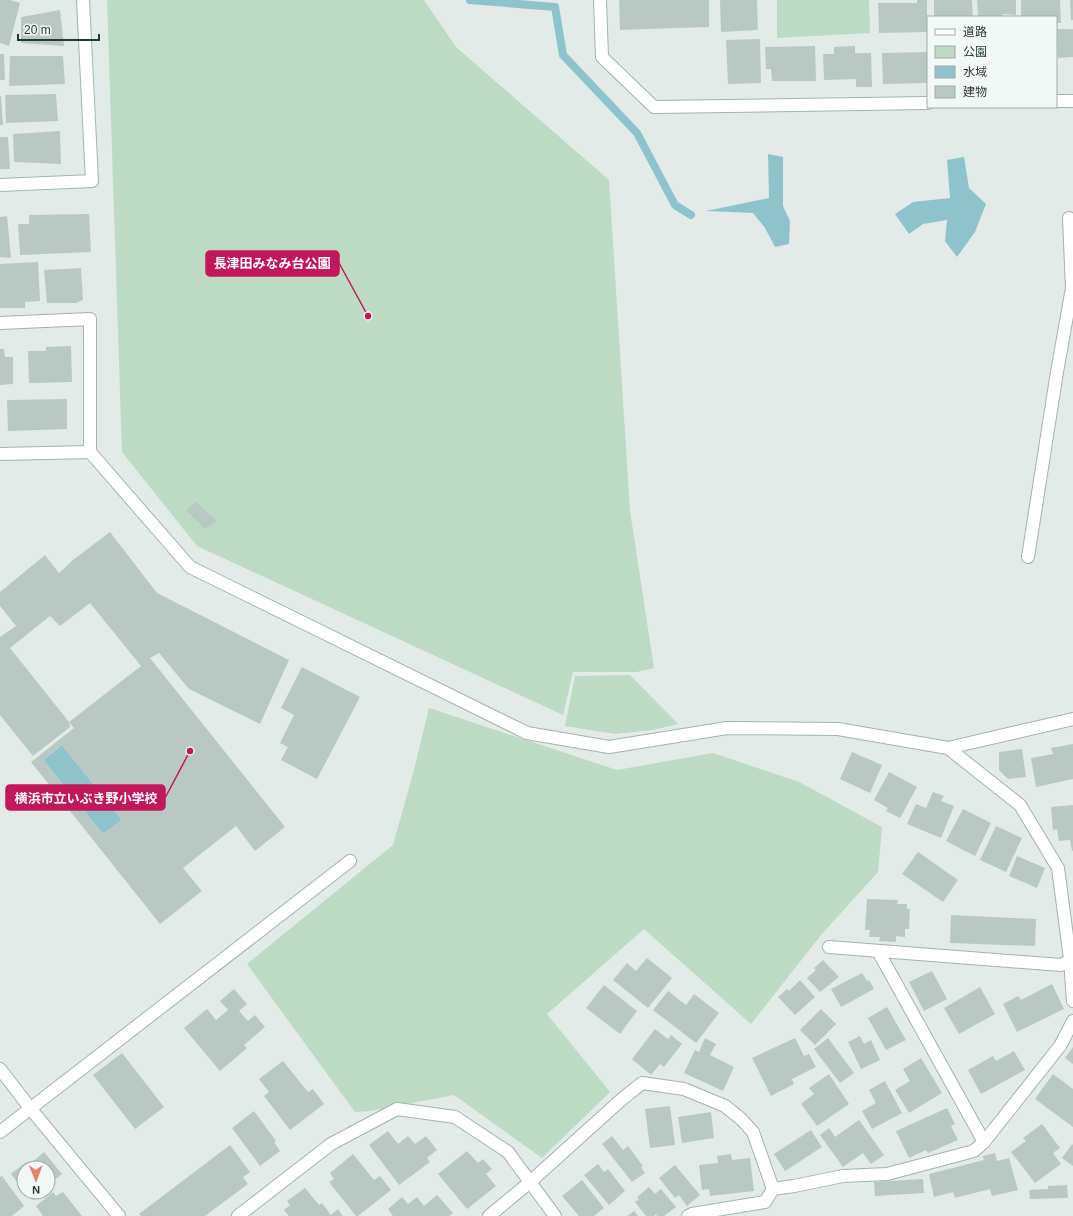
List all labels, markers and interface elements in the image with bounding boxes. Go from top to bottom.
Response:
scale bar [18,16,99,42]
legend [927,16,1057,108]
text: 20 m [24,23,51,37]
text: 道路 [963,25,987,39]
text: 公園 [963,45,987,59]
text: 水域 [963,65,987,79]
text: 建物 [963,85,987,99]
callout: 長津田みなみ台公園 [206,251,339,276]
text: 長津田みなみ台公園 [213,256,331,271]
callout: 横浜市立いぶき野小学校 [6,785,165,810]
text: 横浜市立いぶき野小学校 [14,791,158,806]
north arrow [16,1160,56,1200]
text: N [32,1184,40,1196]

